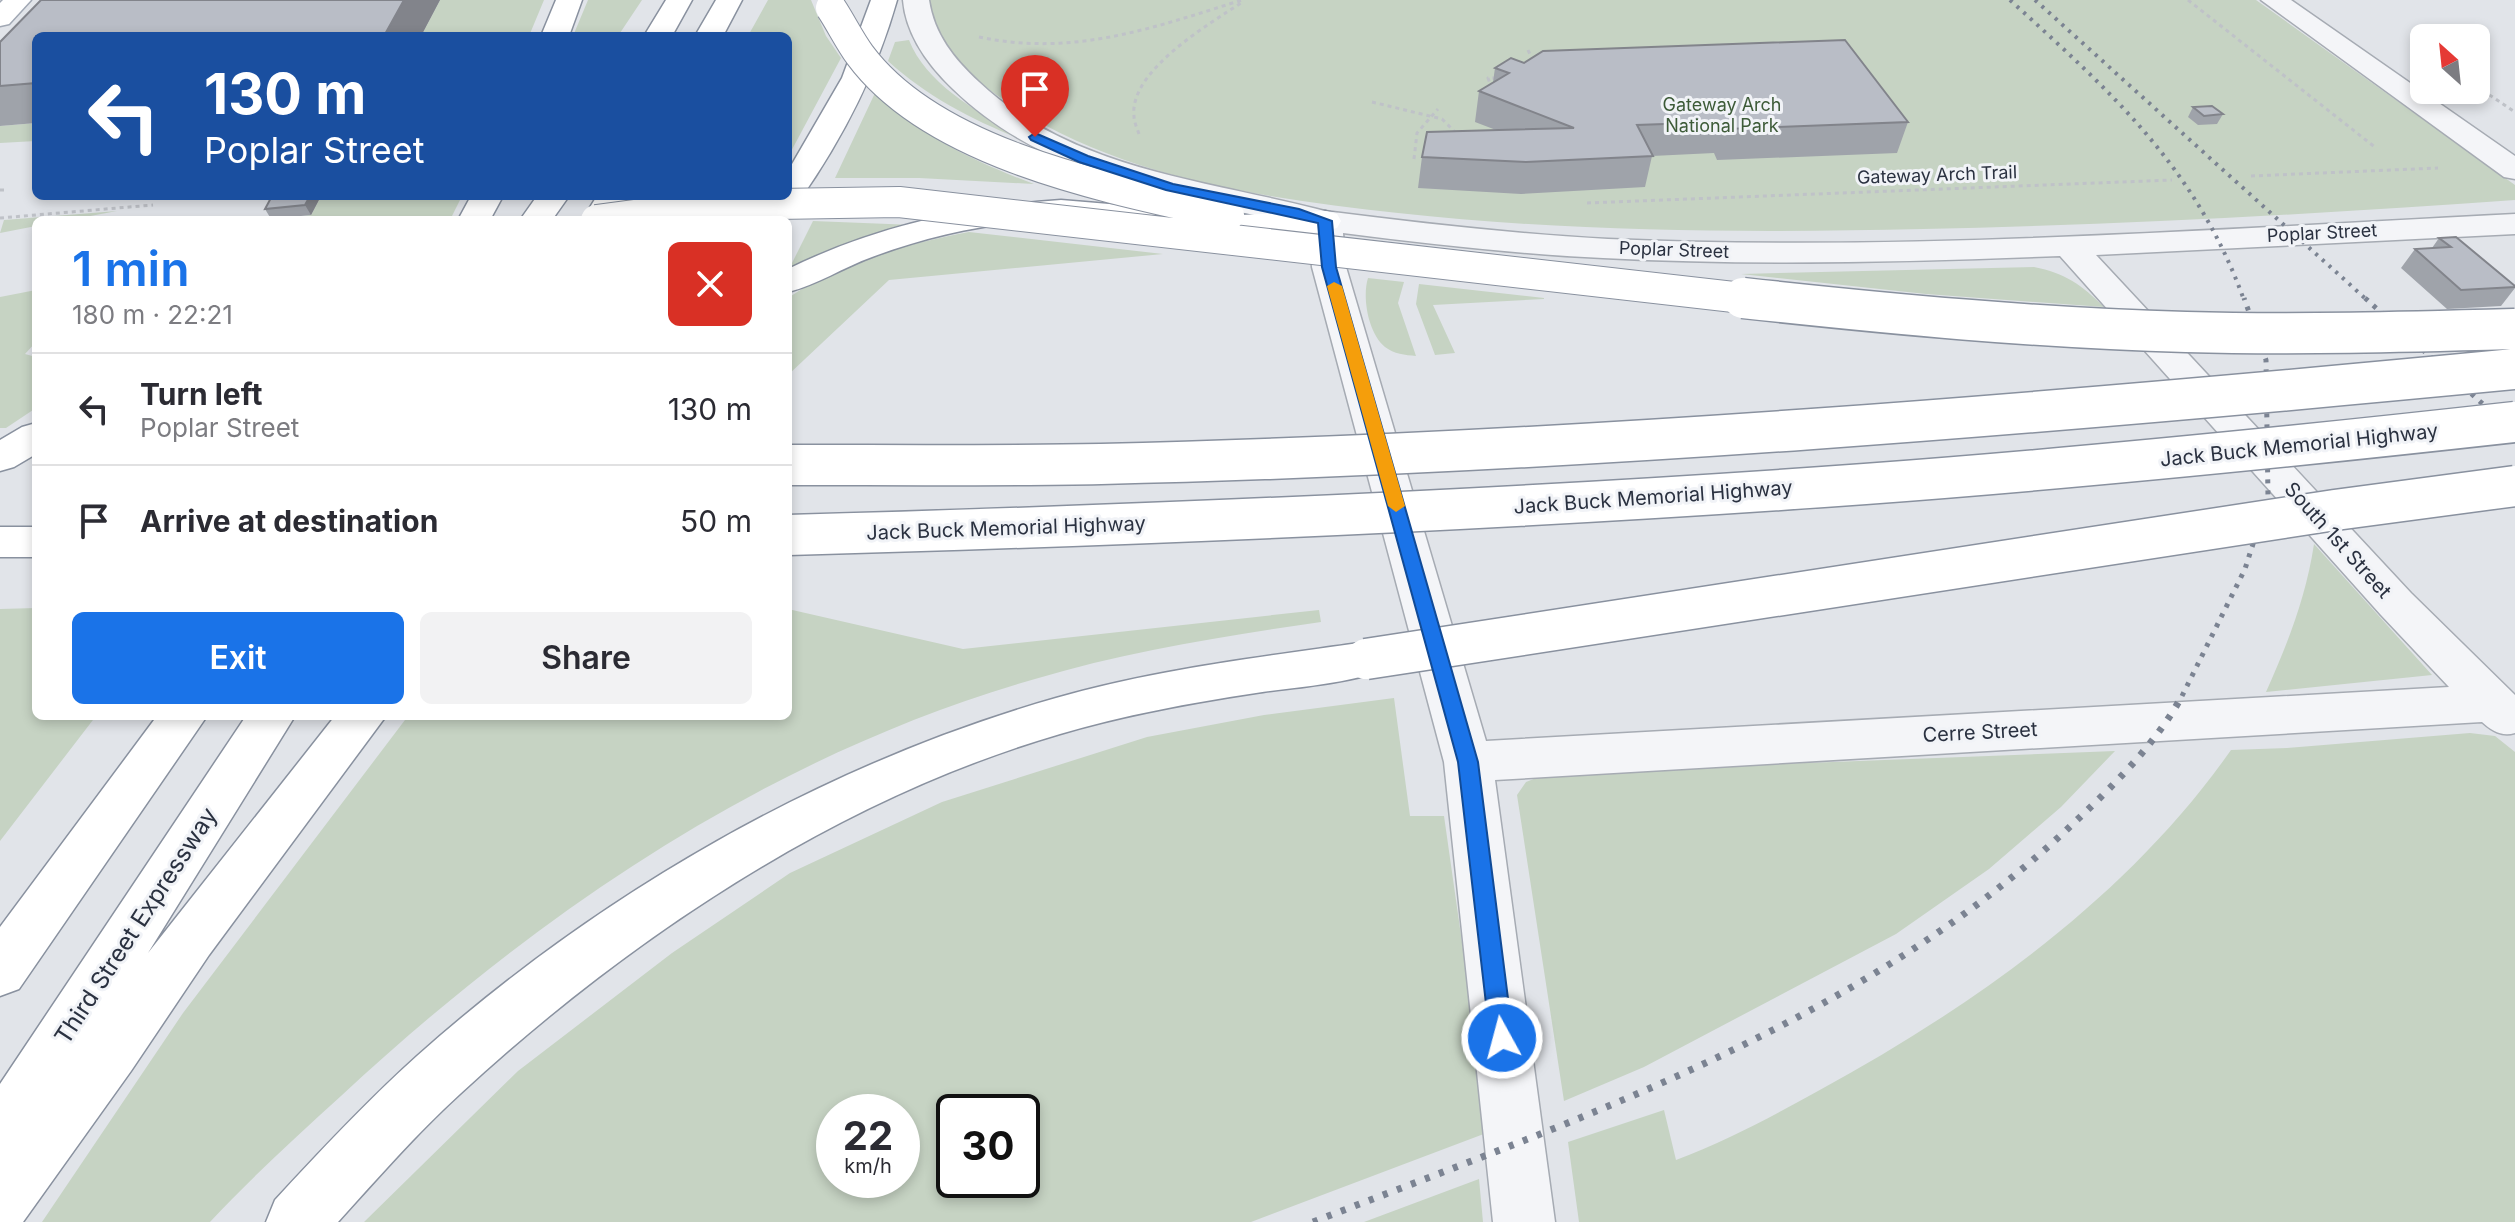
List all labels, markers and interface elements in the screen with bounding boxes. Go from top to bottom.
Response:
north arrow [2410,24,2490,104]
map controls [2410,24,2490,104]
pin [1001,55,1069,137]
text: 130 m [204,60,366,128]
icon: left [72,64,176,168]
icon: arrive [1013,67,1057,111]
park label: Gateway Arch National Park [1663,94,1782,136]
text: Poplar Street [204,128,425,172]
street label: Gateway Arch Trail [1857,161,2017,188]
street label: Poplar Street [2266,219,2378,246]
street label: Poplar Street [1619,237,1730,262]
text: 1 min [72,239,190,298]
button: close [668,242,752,326]
text: 180 m · 22:21 [72,299,233,330]
text: Turn left [140,376,262,412]
icon: left [72,387,116,431]
text: 130 m [668,391,752,427]
text: Poplar Street [140,412,299,443]
street label: Jack Buck Memorial Highway [2159,418,2439,472]
street label: Jack Buck Memorial Highway [1513,475,1793,519]
street label: South 1st Street [2280,477,2397,603]
icon: arrive [72,499,116,543]
text: Arrive at destination [140,503,438,539]
text: 50 m [680,503,752,539]
street label: Jack Buck Memorial Highway [866,511,1146,545]
button: Exit [72,612,404,704]
button: Share [420,612,752,704]
street label: Cerre Street [1922,717,2039,747]
street label: Third Street Expressway [48,802,223,1050]
position arrow [1460,996,1544,1080]
speed limit sign: 30 [936,1094,1040,1198]
text: 22 [843,1111,893,1160]
text: km/h [844,1154,892,1178]

